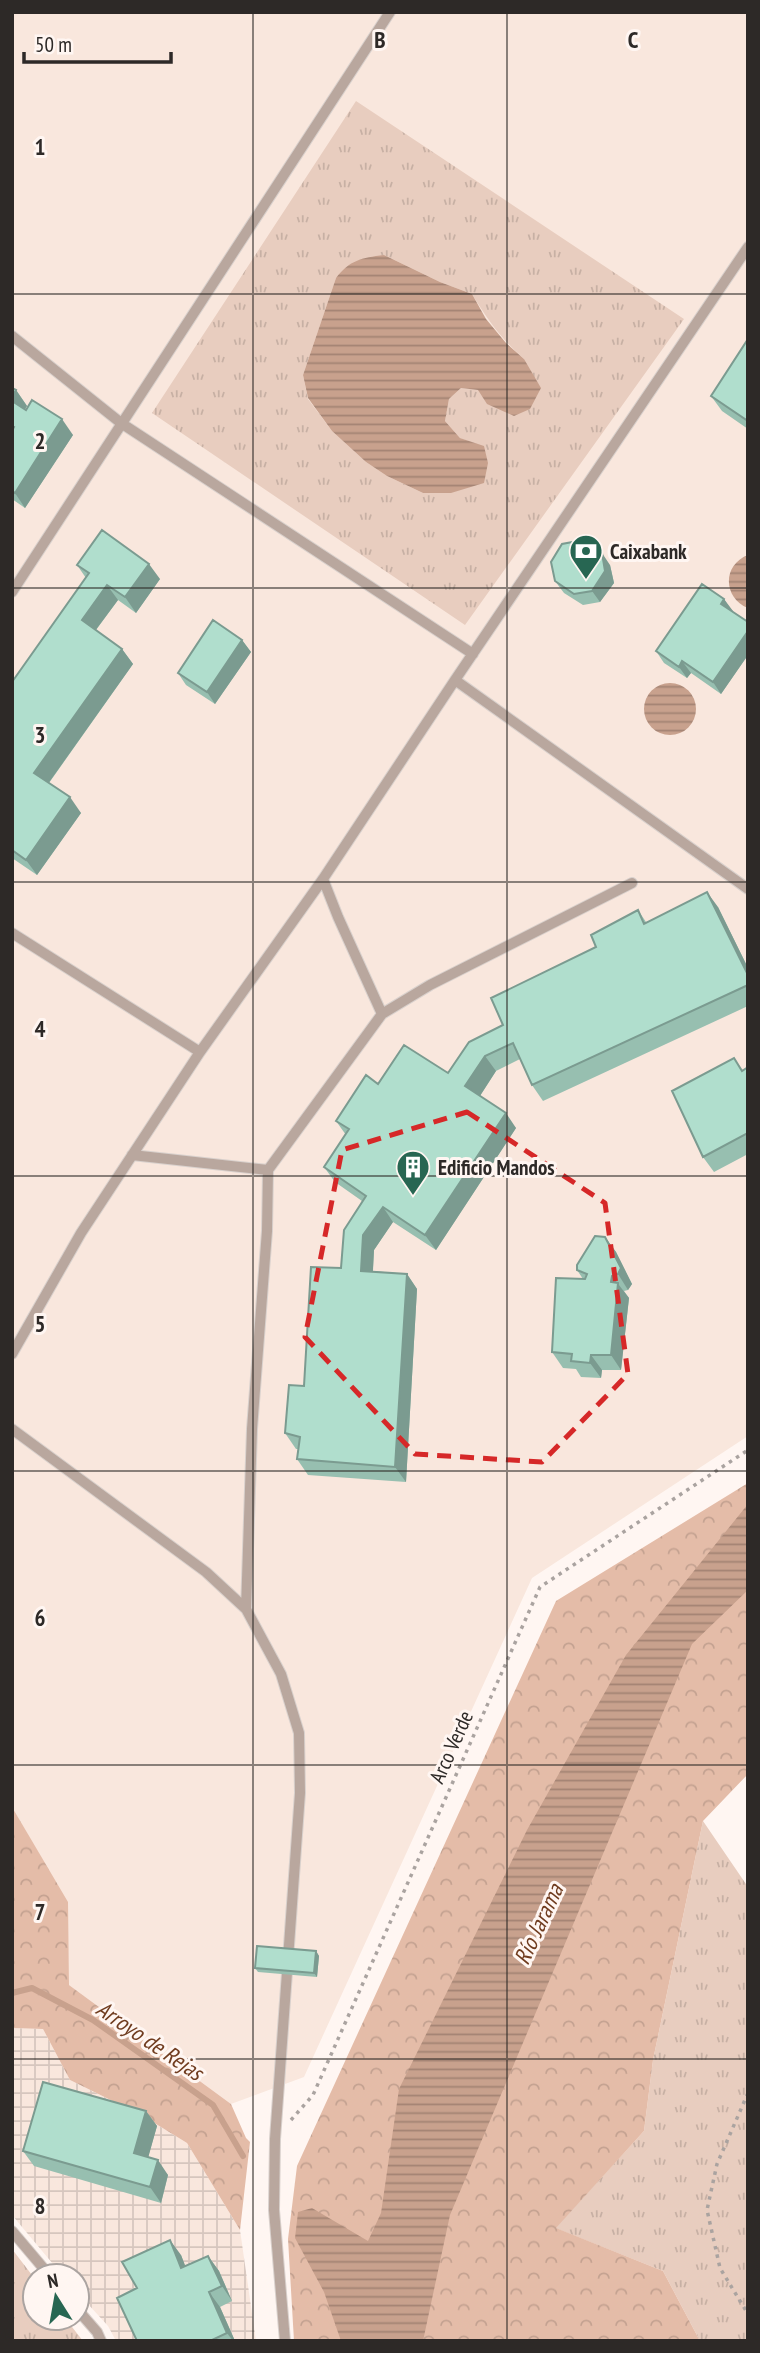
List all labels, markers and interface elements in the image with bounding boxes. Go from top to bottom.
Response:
scale bar [24,21,172,65]
text: B [374,25,386,54]
text: C [628,25,639,54]
text: 50 m [35,31,72,58]
text: 1 [35,132,46,161]
text: 2 [35,426,46,455]
bank icon: Caixabank [567,532,605,581]
place label: Caixabank [610,538,687,565]
text: 3 [35,720,46,749]
text: 4 [35,1014,46,1043]
building icon: Edificio Mandos [394,1148,432,1197]
place label: Edificio Mandos [438,1154,555,1181]
text: 5 [35,1309,46,1338]
text: 6 [35,1603,46,1632]
street label: Arco Verde [423,1706,479,1788]
water label: Río Jarama [507,1878,570,1969]
text: 7 [35,1897,46,1926]
water label: Arroyo de Rejas [91,1994,211,2088]
text: 8 [35,2191,46,2220]
north arrow [21,2262,91,2332]
text: N [45,2268,60,2293]

